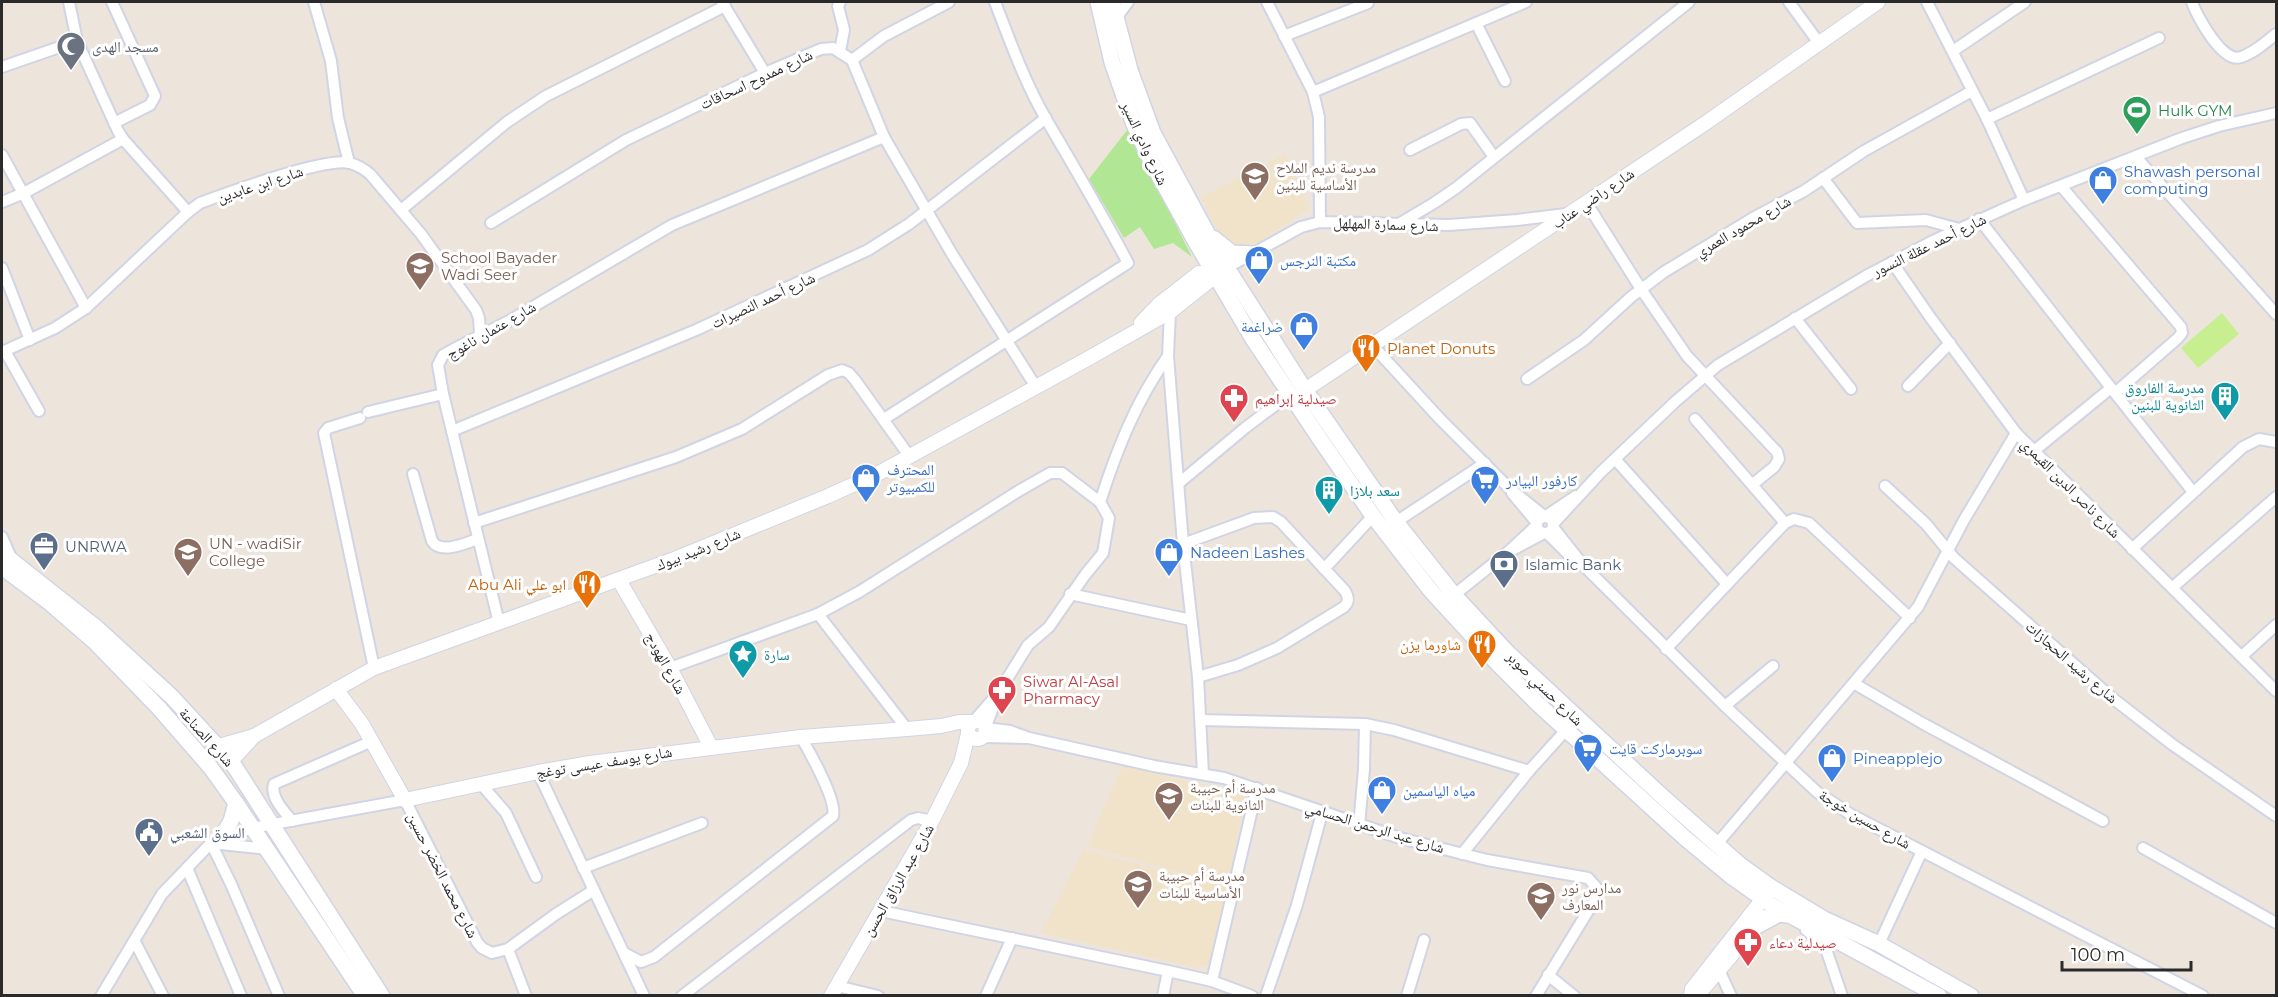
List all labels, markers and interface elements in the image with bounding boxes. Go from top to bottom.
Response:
mosque icon: مسجد الهدى [55,30,87,72]
place label: مسجد الهدى [92,37,159,57]
street label: شارع ممدوح اسحاقات [697,45,816,114]
sports icon: Hulk GYM [2121,94,2153,136]
street label: شارع وادي السير [1114,97,1173,189]
place label: Hulk GYM [2158,101,2232,120]
place label: مدرسة نديم الملاح الأساسية للبنين [1276,158,1376,195]
school or university icon: مدرسة نديم الملاح الأساسية للبنين [1239,160,1271,202]
street label: شارع ابن عابدين [215,161,306,208]
place label: Shawash personal computing [2124,162,2260,198]
street label: شارع راضي عناب [1548,163,1639,235]
shop icon: Shawash personal computing [2087,164,2119,206]
street label: شارع محمود العمري [1692,191,1796,263]
street label: شارع أحمد عقلة النسور [1868,209,1990,282]
street label: شارع سمارة المهلهل [1333,213,1439,236]
shop icon: مكتبة النرجس [1243,244,1275,286]
place label: School Bayader Wadi Seer [441,248,557,284]
school or university icon: School Bayader Wadi Seer [404,250,436,292]
place label: مكتبة النرجس [1280,251,1356,271]
street label: شارع أحمد النصيرات [708,268,818,333]
street label: شارع عثمان ناغوج [443,297,540,364]
shop icon: ضراغمة [1288,310,1320,352]
place label: ضراغمة [1241,317,1283,336]
restaurant icon: Planet Donuts [1350,332,1382,374]
place label: Planet Donuts [1387,339,1495,358]
place label: مدرسة الفاروق الثانوية للبنين [2125,378,2204,415]
building icon: مدرسة الفاروق الثانوية للبنين [2209,380,2241,422]
pharmacy icon: صيدلية إبراهيم [1218,382,1250,424]
place label: صيدلية إبراهيم [1255,389,1337,409]
street label: شارع ناصر الدين القيمري [2015,434,2125,544]
place label: المحترف للكمبيوتر [886,460,935,496]
shop icon: المحترف للكمبيوتر [850,462,882,504]
supermarket icon: كارفور البيادر [1469,464,1501,506]
place label: كارفور البيادر [1505,471,1577,490]
building icon: سعد بلازا [1313,474,1345,516]
place label: سعد بلازا [1350,481,1400,500]
street label: شارع رشيد بيوك [653,523,744,575]
office icon: UNRWA [28,530,60,572]
place label: UN - wadiSir College [209,534,302,570]
school or university icon: UN - wadiSir College [172,536,204,578]
shop icon: Nadeen Lashes [1153,536,1185,578]
place label: UNRWA [65,537,127,556]
place label: Nadeen Lashes [1190,543,1305,562]
bank icon: Islamic Bank [1488,548,1520,590]
place label: Islamic Bank [1525,555,1621,574]
restaurant icon: Abu Ali ابو علي [571,568,603,610]
place label: Abu Ali ابو علي [468,575,566,596]
street label: شارع رشيد الحجازات [2021,617,2122,708]
restaurant icon: شاورما يزن [1466,628,1498,670]
street label: شارع الهودج [640,629,691,698]
place label: شاورما يزن [1400,635,1461,655]
place icon: سارة [727,638,759,680]
place label: سارة [764,645,790,664]
street label: شارع حسني صوبر [1500,646,1587,732]
place label: Siwar Al-Asal Pharmacy [1023,672,1119,708]
pharmacy icon: Siwar Al-Asal Pharmacy [986,674,1018,716]
street label: شارع الصناعة [175,703,239,771]
supermarket icon: سوبرماركت قايت [1572,732,1604,774]
place label: سوبرماركت قايت [1609,739,1703,758]
street label: شارع يوسف عيسى توغج [535,742,674,783]
shop icon: Pineapplejo [1816,742,1848,784]
place label: Pineapplejo [1853,749,1942,768]
shop icon: مياه الياسمين [1366,774,1398,816]
place label: مدرسة أم حبيبة الثانوية للبنات [1190,778,1276,814]
school or university icon: مدرسة أم حبيبة الثانوية للبنات [1153,780,1185,822]
place label: مياه الياسمين [1403,781,1475,801]
street label: شارع حسين خوجة [1815,785,1914,854]
street label: شارع عبد الرحمن الحسامي [1302,797,1447,860]
street label: شارع محمد الخضر حسين [402,809,483,942]
public building icon: السوق الشعبي [133,816,165,858]
street label: شارع عبد الرزاق الحسن [858,820,939,940]
place label: السوق الشعبي [170,823,245,844]
place label: مدرسة أم حبيبة الأساسية للبنات [1159,866,1245,902]
school or university icon: مدرسة أم حبيبة الأساسية للبنات [1122,868,1154,910]
place label: مدارس نور المعارف [1561,878,1622,914]
school or university icon: مدارس نور المعارف [1525,880,1557,922]
pharmacy icon: صيدلية دعاء [1732,926,1764,968]
place label: صيدلية دعاء [1769,933,1837,952]
scale bar [2062,934,2191,972]
text: 100 m [2071,944,2125,966]

